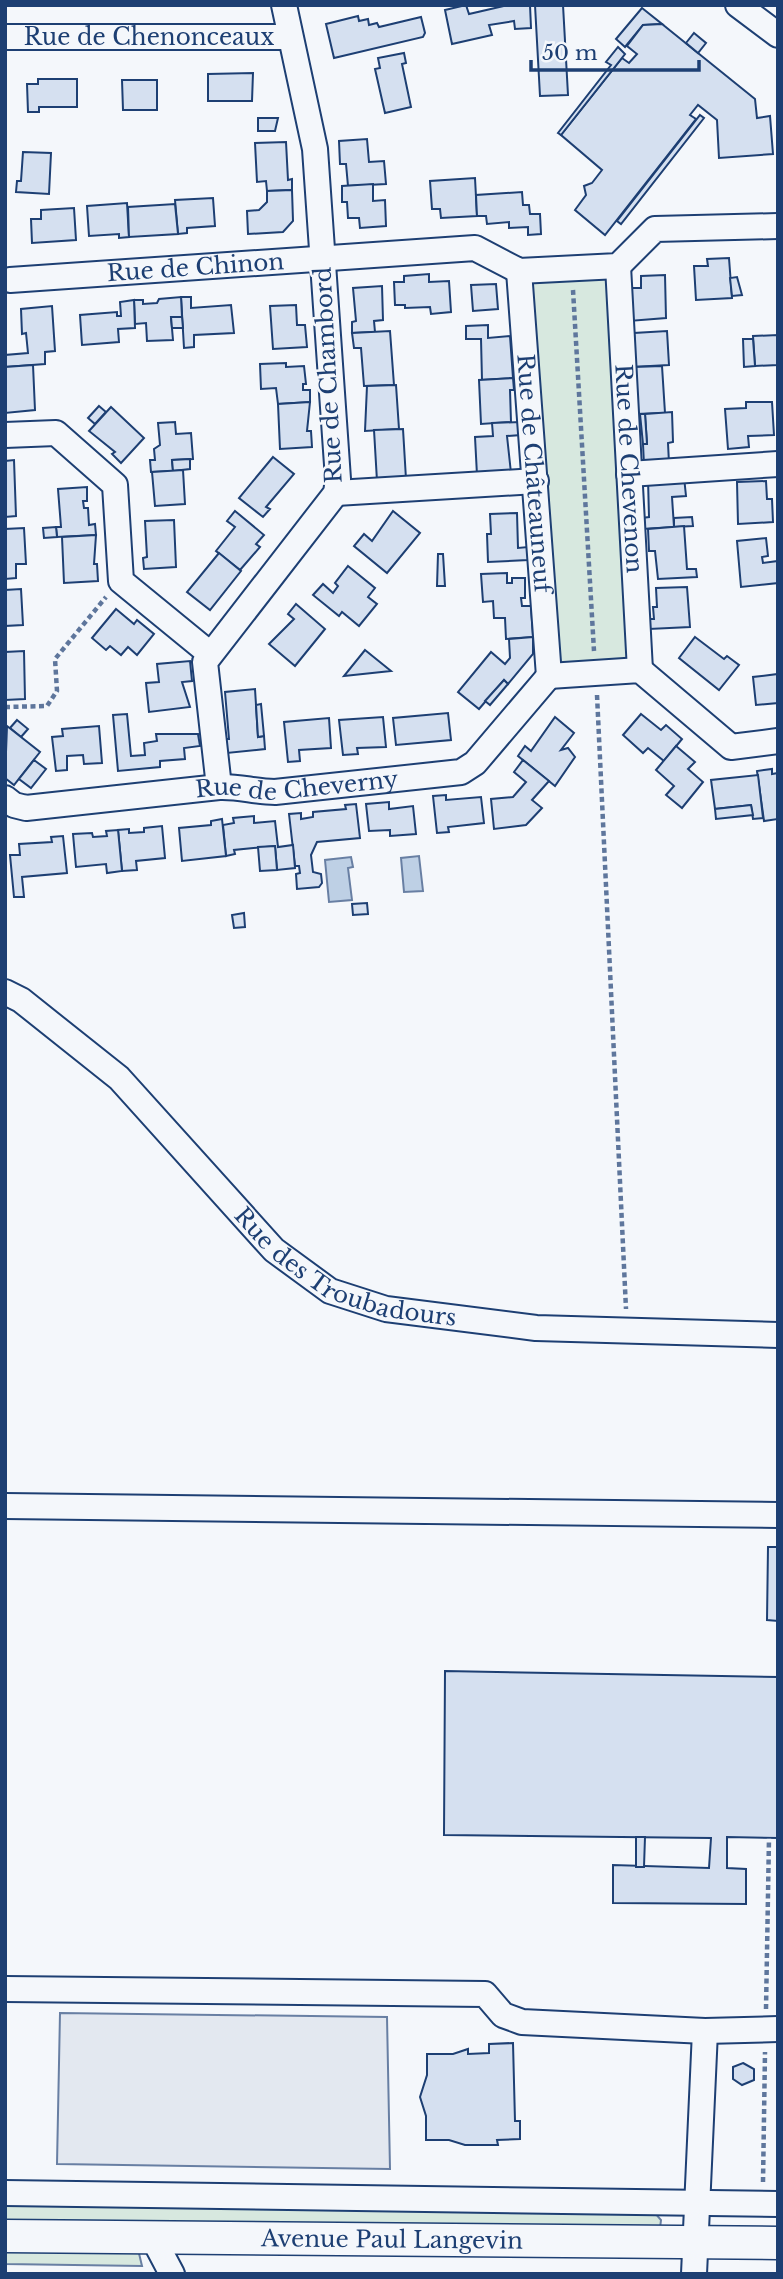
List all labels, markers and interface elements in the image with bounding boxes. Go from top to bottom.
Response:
street label: Rue de Chenonceaux [24,23,274,51]
scale bar [531,28,699,72]
text: 50 m [542,40,598,66]
street label: Rue de Chinon [106,247,285,287]
street label: Rue de Chambord [308,266,348,484]
street label: Rue de Châteauneuf [511,353,557,597]
street label: Rue de Chevenon [609,363,649,574]
street label: Rue de Cheverny [194,765,400,806]
street label: Rue des Troubadours [228,1202,458,1332]
street label: Avenue Paul Langevin [260,2224,523,2255]

